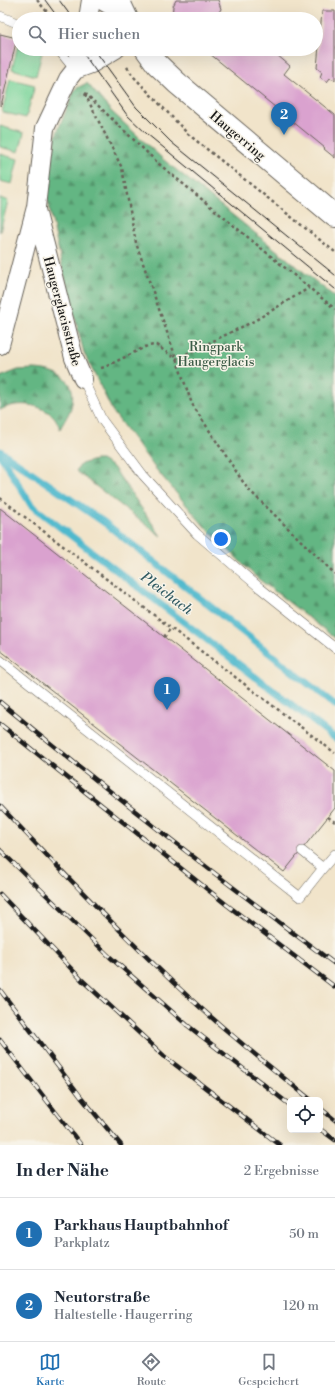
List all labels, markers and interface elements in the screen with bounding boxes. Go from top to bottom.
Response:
search box [12,12,323,56]
icon: search [26,23,48,45]
text: Hier suchen [58,25,140,44]
pin: 2 [271,102,297,135]
street label: Haugerring [206,108,269,164]
street label: Haugerglacisstraße [40,255,85,368]
park label: Ringpark Haugerglacis [178,339,255,370]
your location [211,529,231,549]
water label: Pleichach [136,568,196,619]
pin: 1 [154,677,180,710]
map controls [287,1097,323,1133]
button: locate [287,1097,323,1133]
text: In der Nähe [16,1160,109,1182]
text: 2 Ergebnisse [244,1163,319,1179]
text: Parkhaus Hauptbahnhof [54,1216,228,1235]
text: 1 [26,1226,32,1242]
text: 50 m [289,1226,319,1242]
text: Parkplatz [54,1235,110,1251]
text: Neutorstraße [54,1288,150,1307]
text: 2 [25,1298,33,1314]
text: 120 m [283,1298,319,1314]
text: Haltestelle · Haugerring [54,1307,193,1323]
tab: Karte [36,1351,65,1389]
tab: Route [137,1351,166,1389]
tab: Gespeichert [238,1351,299,1389]

